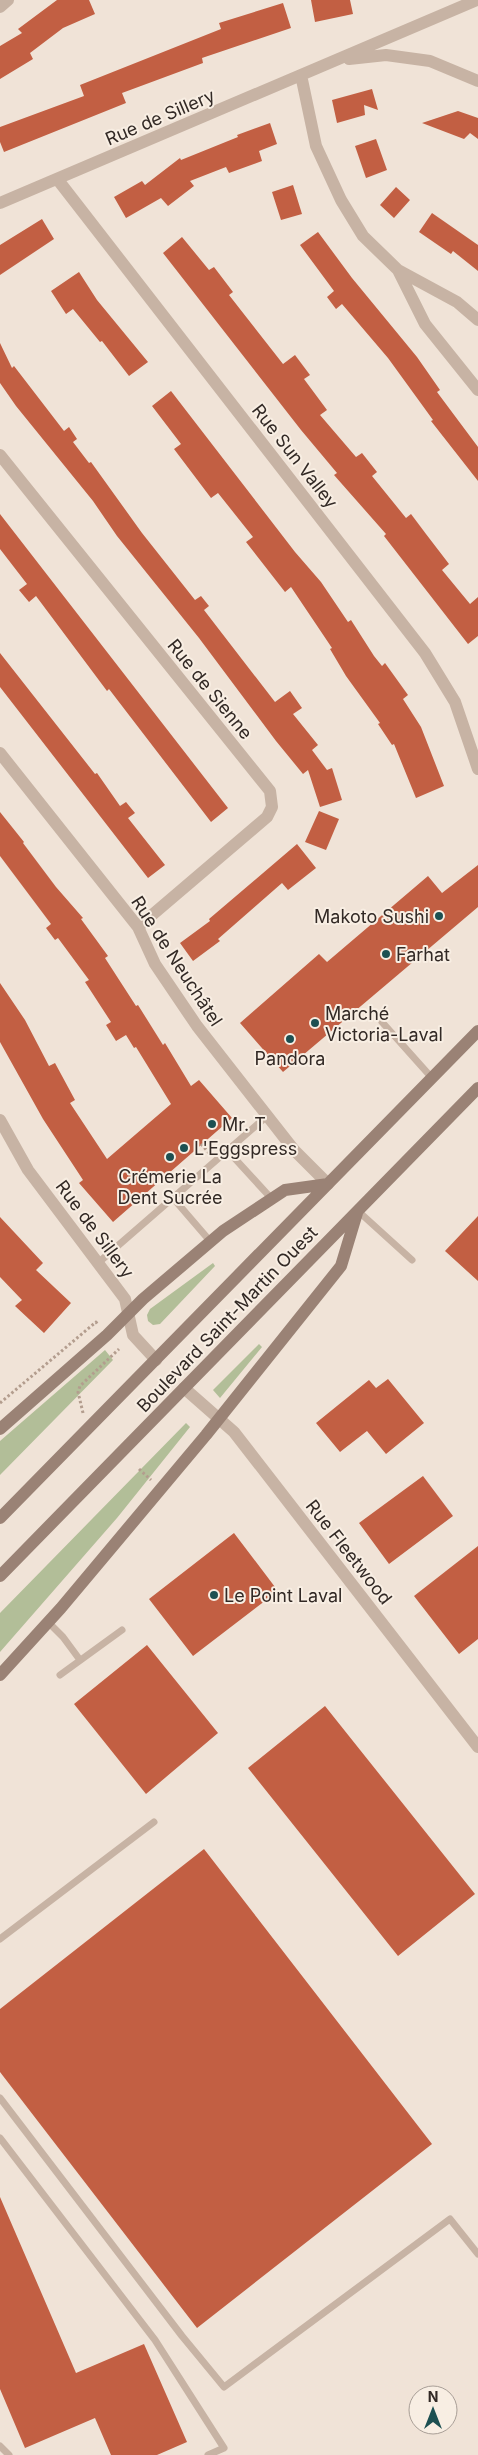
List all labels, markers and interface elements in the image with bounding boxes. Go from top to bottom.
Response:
street label: Rue de Sillery [102,85,218,149]
street label: Rue Sun Valley [248,400,342,512]
street label: Rue de Sienne [163,635,257,743]
street label: Rue de Neuchâtel [127,892,227,1030]
place label: Makoto Sushi [314,906,429,927]
marker: Makoto Sushi [433,910,445,922]
place label: Farhat [396,944,450,965]
marker: Farhat [380,948,392,960]
place label: Marché Victoria-Laval [325,1003,443,1045]
marker: Marché Victoria-Laval [309,1017,321,1029]
marker: Pandora [284,1033,296,1045]
place label: Pandora [255,1048,325,1069]
place label: Mr. T [222,1114,266,1135]
marker: Mr. T [206,1118,218,1130]
place label: L'Eggspress [194,1138,297,1159]
marker: L'Eggspress [178,1142,190,1154]
marker: Crémerie La Dent Sucrée [164,1151,176,1163]
place label: Crémerie La Dent Sucrée [117,1166,223,1208]
street label: Rue de Sillery [52,1176,138,1282]
street label: Boulevard Saint-Martin Ouest [132,1222,322,1416]
street label: Rue Fleetwood [302,1496,396,1608]
place label: Le Point Laval [224,1585,342,1606]
marker: Le Point Laval [208,1589,220,1601]
north arrow [408,2385,458,2435]
text: N [428,2388,438,2405]

